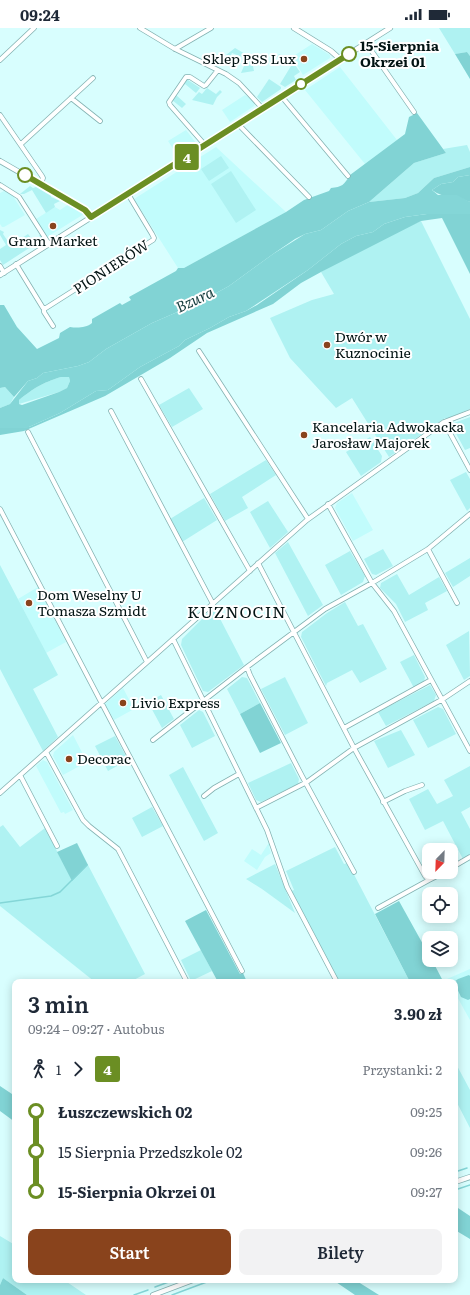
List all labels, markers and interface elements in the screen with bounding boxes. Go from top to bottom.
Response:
text: 09:24 [20,3,60,26]
place label: 15-Sierpnia Okrzei 01 [360,35,440,71]
marker: 15-Sierpnia Okrzei 01 [341,46,357,62]
place label: Sklep PSS Lux [203,48,296,68]
marker: Sklep PSS Lux [299,54,309,64]
unlabelled marker [295,78,307,90]
line badge: 4 [174,144,200,170]
text: 4 [183,147,191,167]
unlabelled marker [17,167,33,183]
marker: Gram Market [48,221,58,231]
place label: Gram Market [8,230,98,250]
street label: PIONIERÓW [69,234,152,298]
water label: Bzura [171,280,218,318]
place label: Dwór w Kuznocinie [335,326,411,362]
marker: Dwór w Kuznocinie [322,340,332,350]
place label: Kancelaria Adwokacka Jarosław Majorek [312,416,464,452]
marker: Kancelaria Adwokacka Jarosław Majorek [299,430,309,440]
place label: Dom Weselny U Tomasza Szmidt [37,584,147,620]
marker: Dom Weselny U Tomasza Szmidt [24,598,34,608]
district label: KUZNOCIN [187,599,287,623]
place label: Livio Express [131,692,220,712]
marker: Livio Express [118,698,128,708]
place label: Decorac [77,748,131,768]
marker: Decorac [64,754,74,764]
north arrow [422,843,458,879]
map controls [422,843,458,967]
button: locate [422,887,458,923]
button: layers [422,931,458,967]
text: 3 min [28,987,89,1020]
text: 3.90 zł [394,1002,442,1025]
text: 09:24 – 09:27 · Autobus [28,1019,164,1038]
icon: walk [28,1058,50,1080]
icon: forward [67,1058,89,1080]
text: 4 [103,1059,112,1079]
text: 1 [56,1060,61,1079]
text: Przystanki: 2 [362,1060,442,1079]
text: Łuszczewskich 02 [58,1100,192,1123]
text: 09:25 [410,1102,442,1121]
text: 15 Sierpnia Przedszkole 02 [58,1140,242,1163]
text: 09:26 [410,1142,442,1161]
text: 15-Sierpnia Okrzei 01 [58,1180,216,1203]
text: 09:27 [410,1182,442,1201]
button: Start [28,1229,231,1275]
button: Bilety [239,1229,442,1275]

